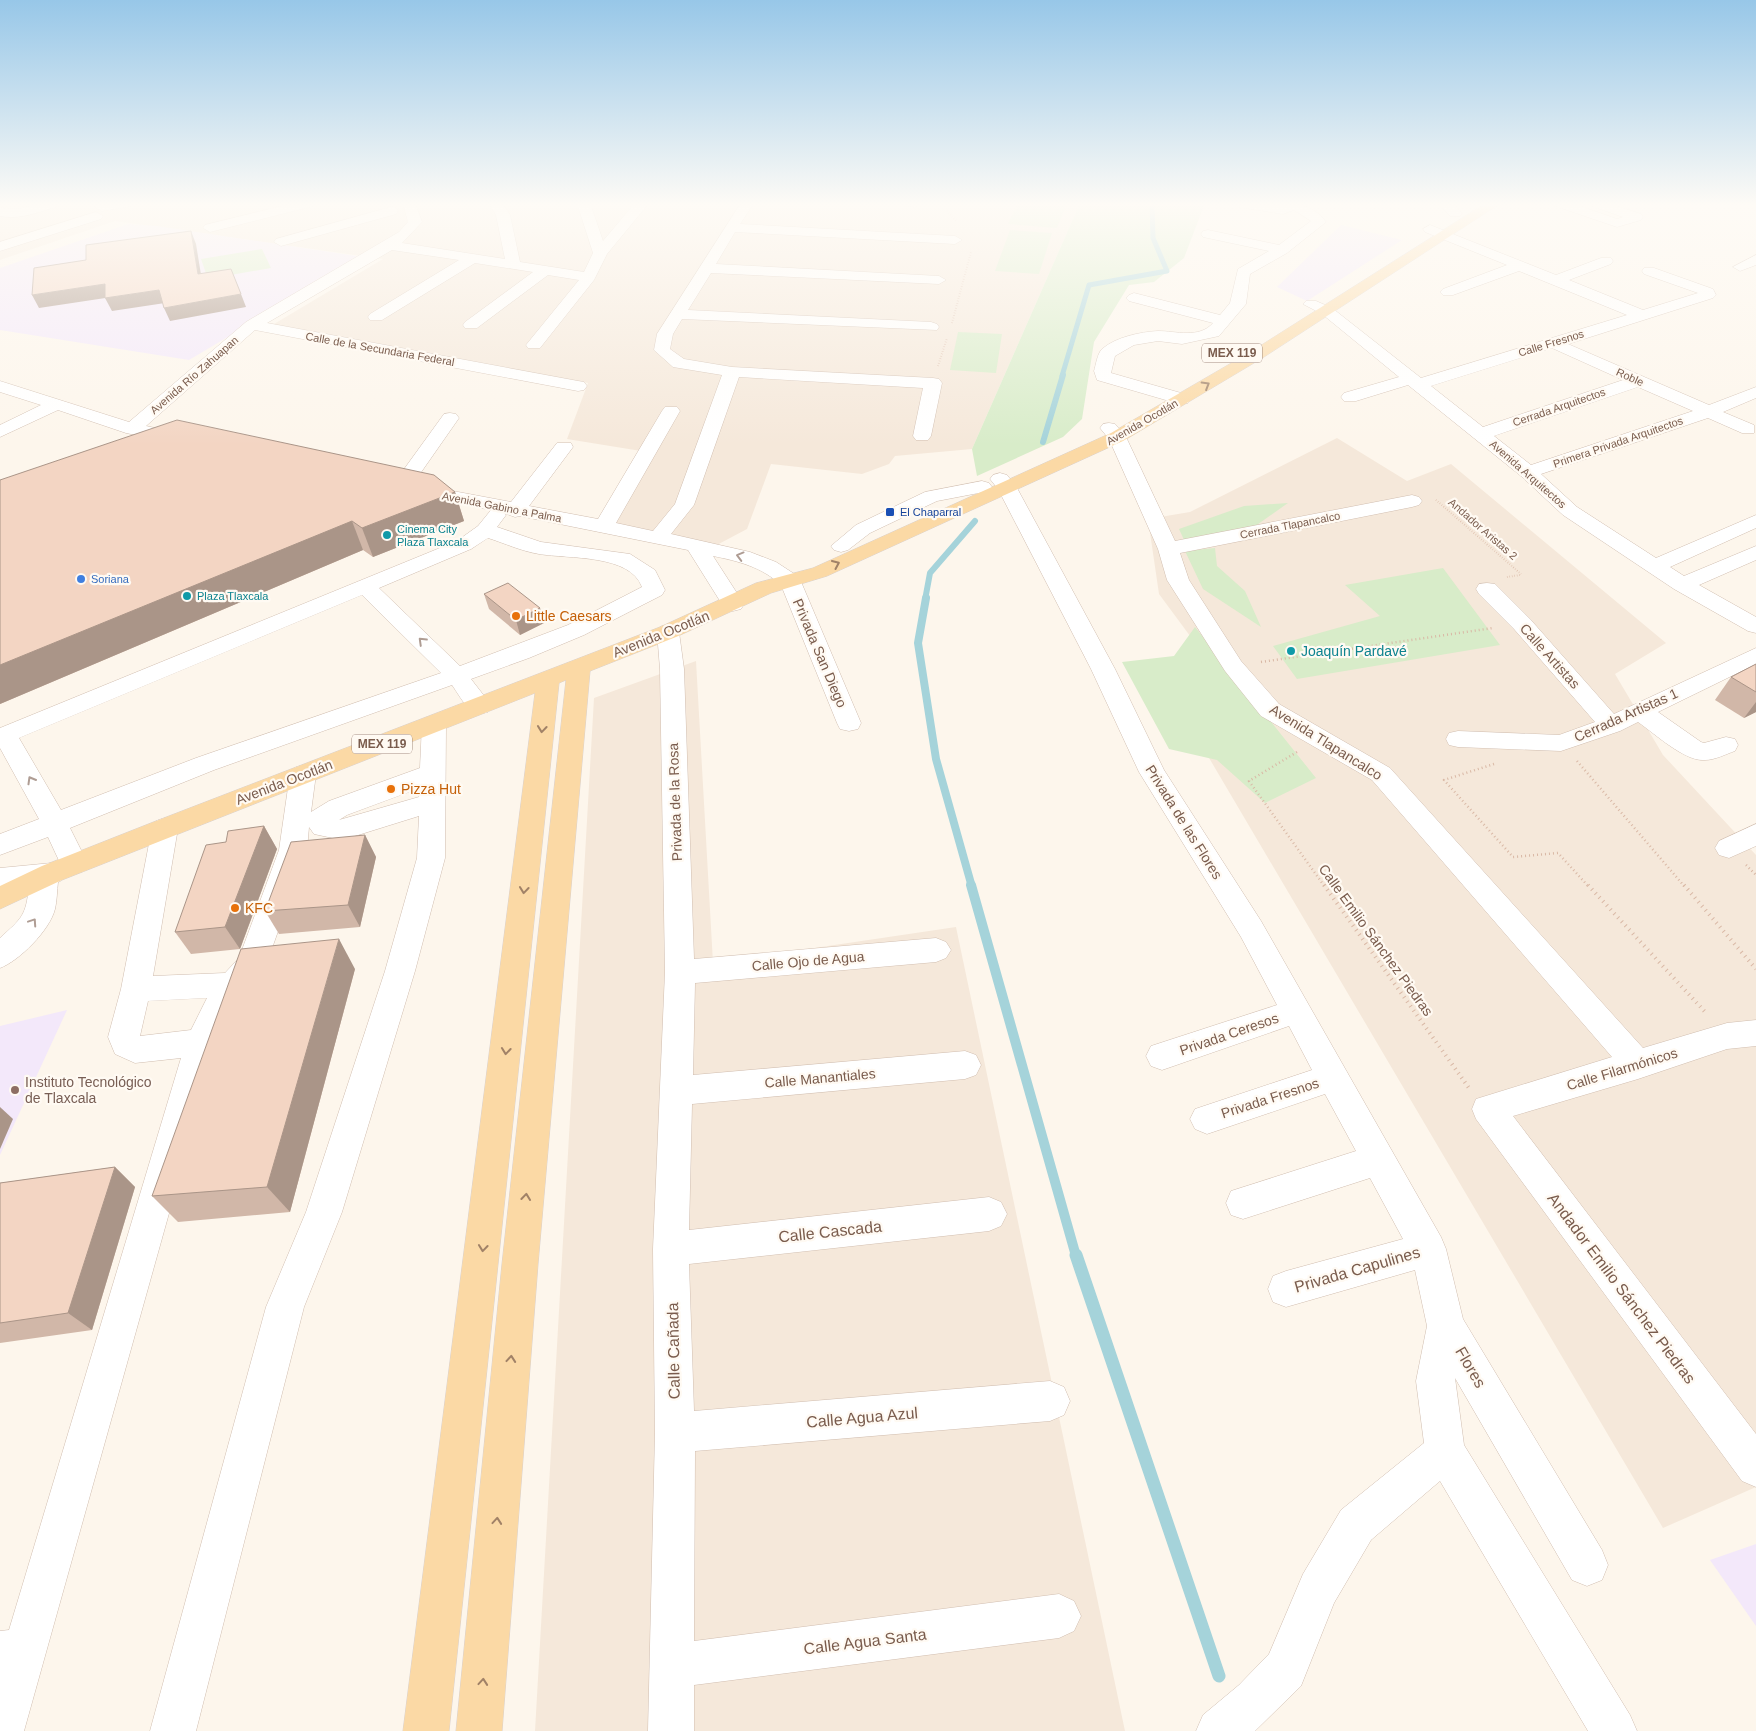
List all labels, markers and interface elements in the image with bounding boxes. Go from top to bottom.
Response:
street label: Calle Fresnos [1517,327,1586,359]
street label: Calle de la Secundaria Federal [305,330,455,368]
street label: Avenida Río Zahuapan [148,334,240,416]
road number: MEX 119 [1202,343,1262,362]
street label: Roble [1614,366,1646,388]
one-way arrow [1200,382,1209,392]
street label: Cerrada Arquitectos [1511,385,1607,428]
street label: Avenida Ocotlán [1104,397,1180,447]
street label: Primera Privada Arquitectos [1552,414,1685,470]
street label: Avenida Arquitectos [1487,438,1569,511]
street label: Avenida Gabino a Palma [441,490,564,525]
street label: Andador Aristas 2 [1446,496,1520,562]
marker: El Chaparral [884,506,896,518]
place label: El Chaparral [900,506,961,518]
street label: Cerrada Tlapancalco [1239,509,1341,541]
place label: Cinema City Plaza Tlaxcala [397,523,469,548]
marker: Cinema City Plaza Tlaxcala [381,529,393,541]
one-way arrow [735,551,744,562]
one-way arrow [831,560,840,571]
marker: Soriana [75,573,87,585]
place label: Soriana [91,573,130,585]
marker: Plaza Tlaxcala [181,590,193,602]
place label: Plaza Tlaxcala [197,590,269,602]
street label: Privada San Diego [790,596,850,710]
street label: Avenida Ocotlán [610,607,712,661]
place label: Little Caesars [526,608,612,624]
marker: Little Caesars [510,610,522,622]
street label: Calle Artistas [1517,620,1583,692]
one-way arrow [419,638,428,647]
place label: Joaquín Pardavé [1301,643,1407,659]
marker: Joaquín Pardavé [1285,645,1297,657]
street label: Cerrada Artistas 1 [1572,685,1681,745]
street label: Avenida Tlapancalco [1267,701,1385,783]
one-way arrow [537,725,548,733]
road number: MEX 119 [352,734,412,754]
street label: Privada de la Rosa [665,742,685,861]
street label: Avenida Ocotlán [233,756,335,808]
street label: Privada de las Flores [1142,762,1226,882]
one-way arrow [28,777,38,786]
place label: Pizza Hut [401,781,461,797]
marker: Pizza Hut [385,783,397,795]
street label: Calle Emilio Sánchez Piedras [1316,861,1436,1019]
one-way arrow [519,886,530,894]
place label: KFC [245,900,273,916]
marker: KFC [229,902,241,914]
one-way arrow [27,918,36,928]
street label: Calle Ojo de Agua [751,948,865,974]
street label: Privada Ceresos [1177,1010,1281,1058]
street label: Calle Filarmónicos [1565,1045,1679,1093]
one-way arrow [501,1048,512,1056]
street label: Calle Manantiales [764,1065,876,1091]
place label: Instituto Tecnológico de Tlaxcala [25,1074,152,1106]
street label: Privada Fresnos [1219,1075,1321,1121]
marker: Instituto Tecnológico de Tlaxcala [9,1084,21,1096]
street label: Andador Emilio Sánchez Piedras [1544,1190,1699,1387]
one-way arrow [521,1193,532,1201]
street label: Calle Cascada [777,1218,883,1245]
street label: Privada Capulines [1292,1243,1422,1296]
one-way arrow [478,1244,489,1252]
street label: Calle Cañada [664,1302,683,1400]
street label: Flores [1452,1344,1489,1391]
one-way arrow [506,1354,517,1362]
street label: Calle Agua Azul [805,1404,919,1431]
one-way arrow [491,1516,502,1524]
street label: Calle Agua Santa [803,1626,928,1657]
one-way arrow [477,1678,488,1686]

